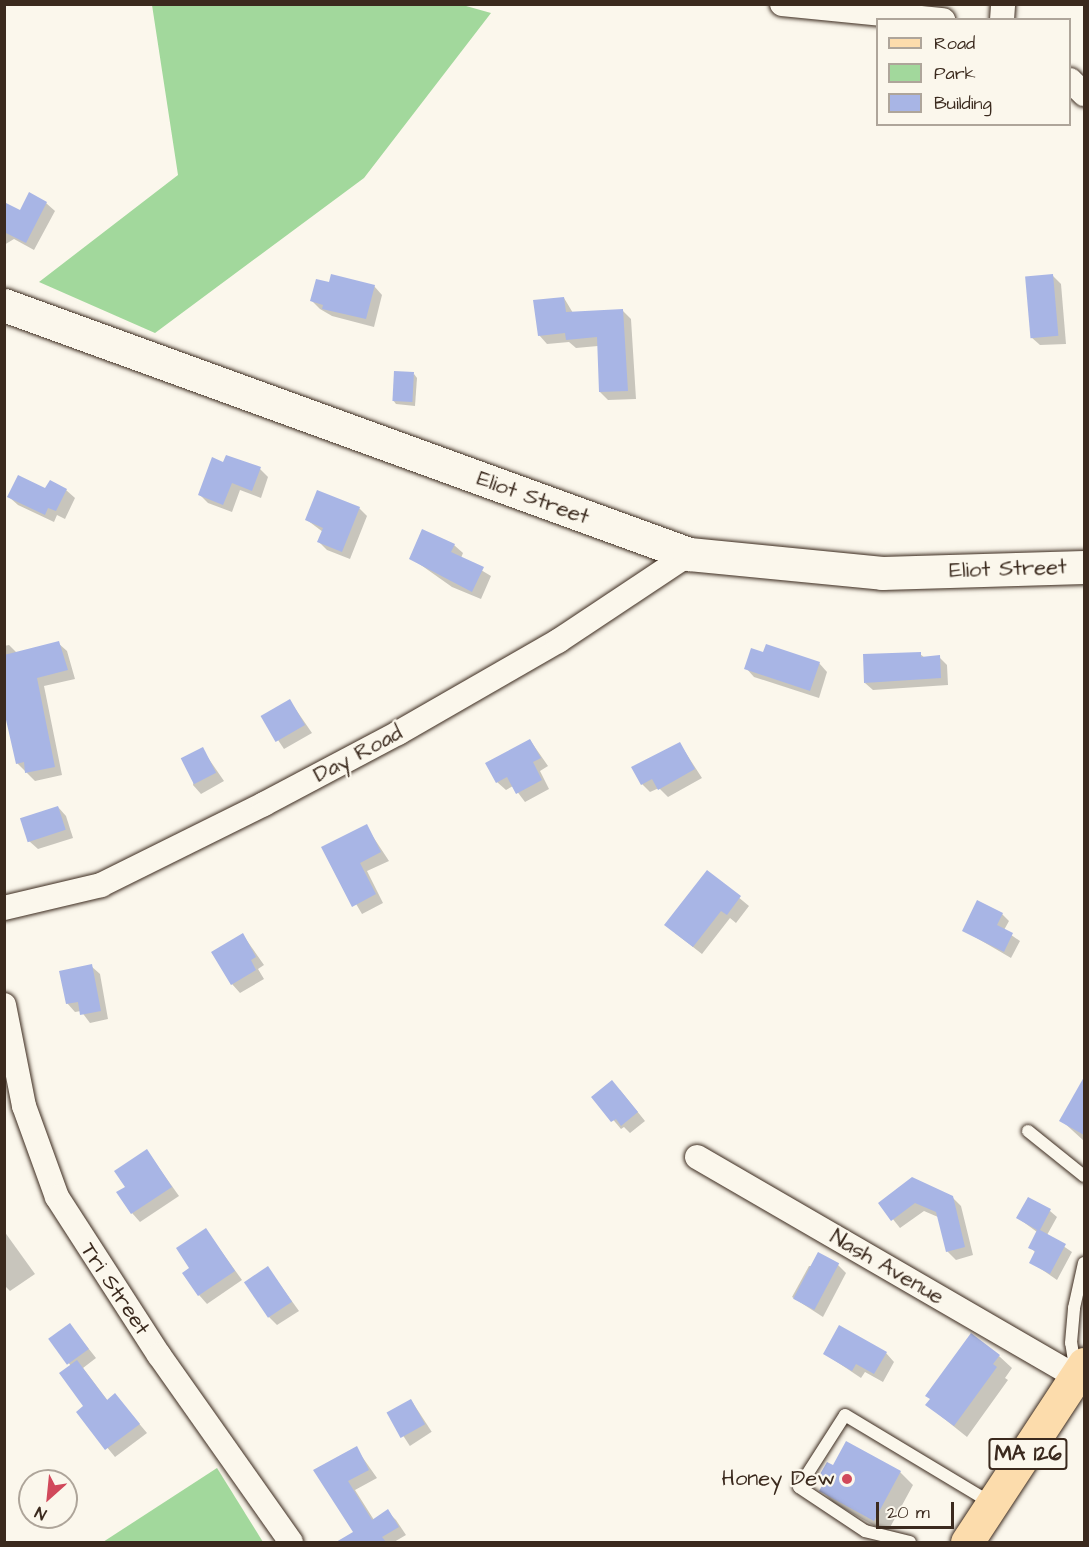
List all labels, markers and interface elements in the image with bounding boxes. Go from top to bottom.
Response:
legend [876,18,1071,126]
text: Road [934,31,975,56]
text: Park [934,61,976,86]
text: Building [934,91,992,116]
street label: Eliot Street [473,465,593,531]
street label: Eliot Street [949,554,1067,584]
street label: Day Road [309,720,407,788]
street label: Nash Avenue [825,1224,949,1310]
street label: Tri Street [74,1238,156,1340]
road number: MA 126 [988,1436,1068,1472]
place label: Honey Dew [722,1466,835,1492]
north arrow [18,1469,78,1529]
marker: Honey Dew [840,1472,854,1486]
scale bar [879,1490,957,1528]
text: 20 m [887,1500,930,1525]
text: N [31,1501,50,1525]

